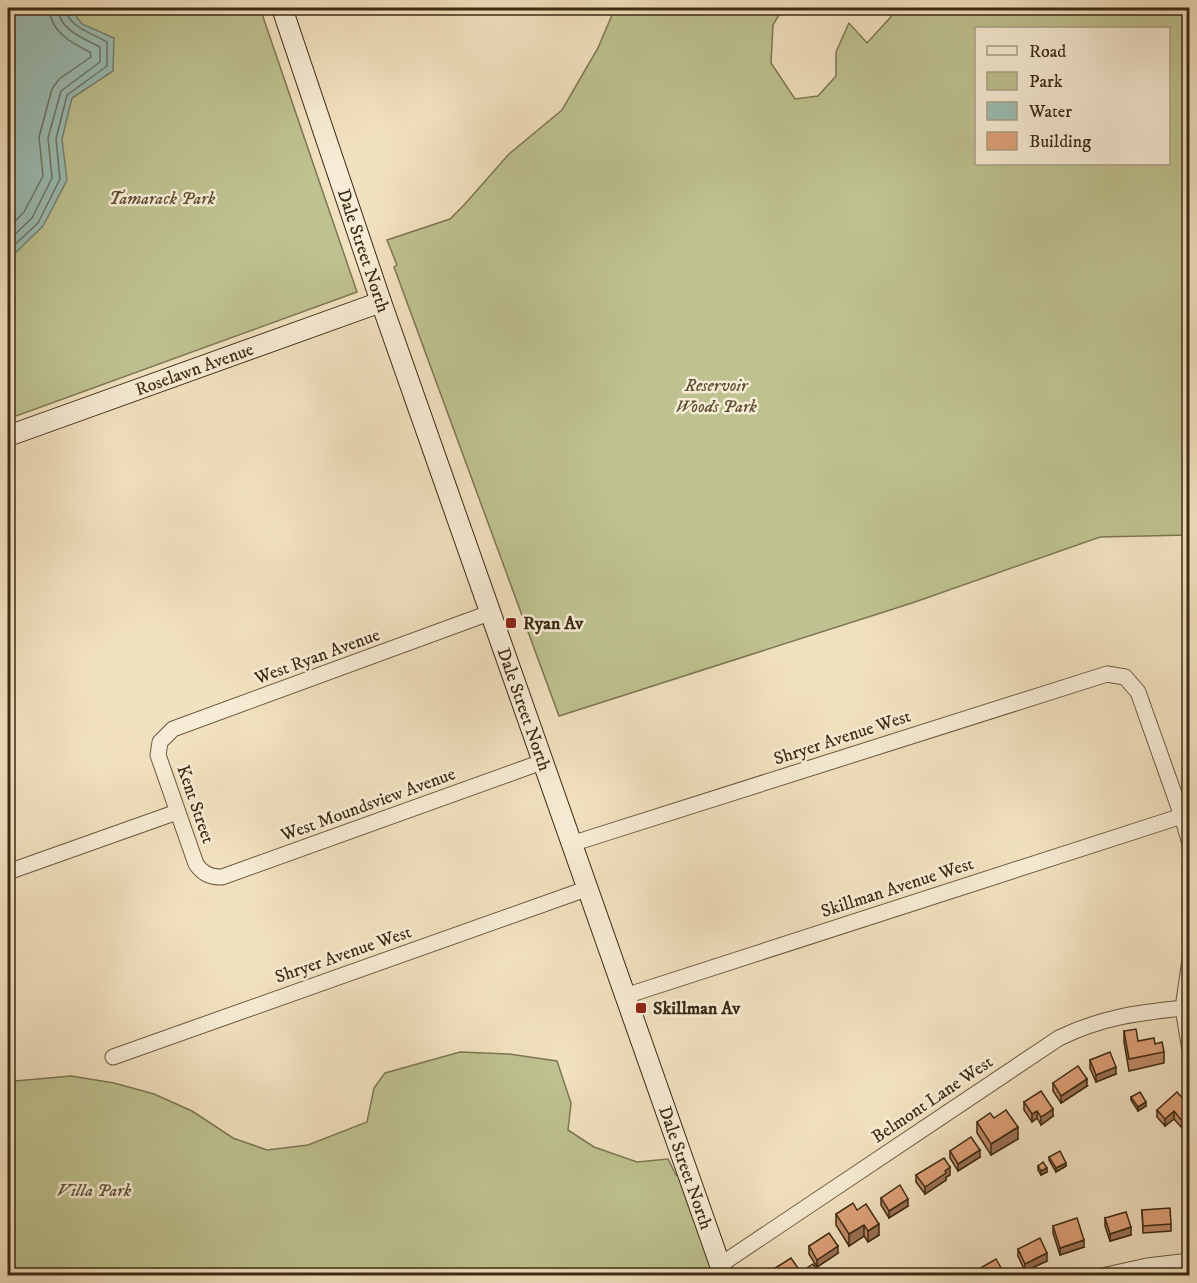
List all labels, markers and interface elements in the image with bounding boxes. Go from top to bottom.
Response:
legend [975,27,1170,165]
text: Road [1029,41,1066,63]
text: Park [1029,71,1063,93]
text: Water [1028,101,1072,123]
text: Building [1029,131,1091,153]
street label: Dale Street North [332,186,394,316]
park label: Tamarack Park [109,188,216,210]
street label: Roselawn Avenue [133,339,257,401]
park label: Reservoir Woods Park [675,375,757,418]
place label: Ryan Av [523,613,584,635]
marker: Ryan Av [504,616,518,630]
street label: West Ryan Avenue [251,624,383,690]
street label: Dale Street North [492,645,555,775]
street label: Shryer Avenue West [771,705,914,770]
street label: Kent Street [171,762,219,847]
street label: West Moundsview Avenue [277,763,459,847]
street label: Skillman Avenue West [818,853,976,923]
street label: Shryer Avenue West [272,921,415,989]
place label: Skillman Av [653,998,741,1020]
marker: Skillman Av [634,1001,648,1015]
street label: Belmont Lane West [868,1051,998,1149]
street label: Dale Street North [653,1103,717,1233]
park label: Villa Park [57,1180,132,1202]

